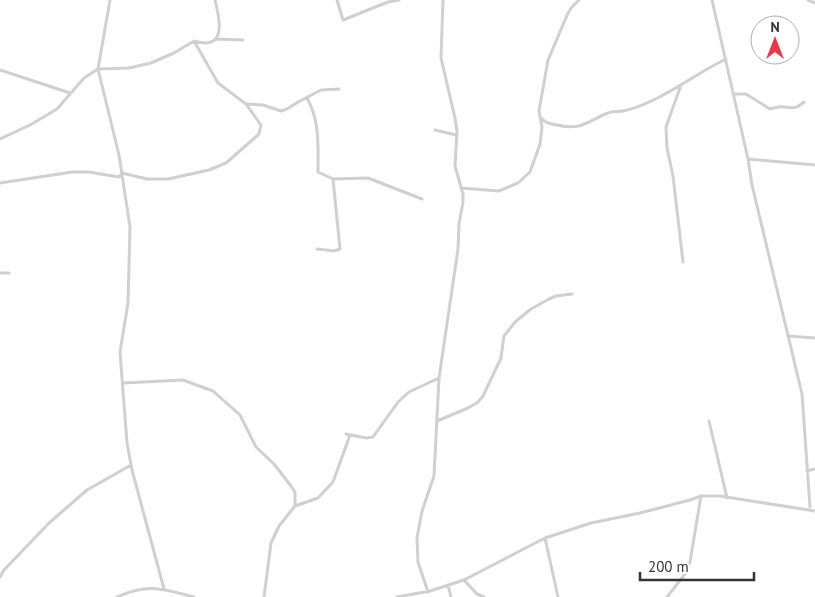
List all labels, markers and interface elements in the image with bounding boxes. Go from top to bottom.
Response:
north arrow [750,15,800,65]
text: N [770,18,780,36]
scale bar [640,550,754,582]
text: 200 m [648,557,689,576]

